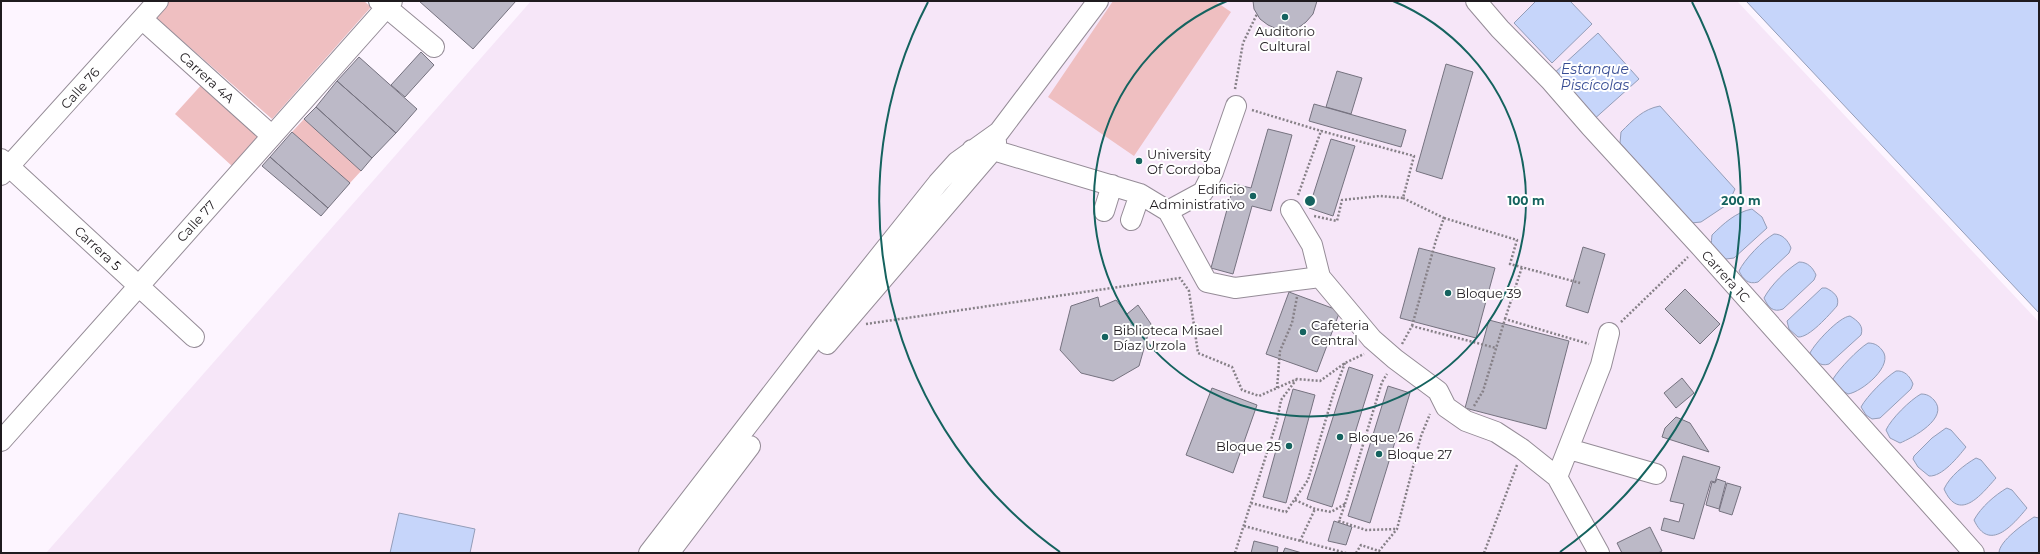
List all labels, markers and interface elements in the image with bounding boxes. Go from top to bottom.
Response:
marker: Auditorio Cultural [1280,12,1290,22]
place label: Auditorio Cultural [1255,23,1315,54]
street label: Carrera 4A [176,48,238,106]
water label: Estanque Piscícolas [1561,60,1630,94]
street label: Calle 76 [57,64,103,112]
place label: University Of Cordoba [1147,146,1221,177]
marker: University Of Cordoba [1134,156,1144,166]
place label: Edificio Administrativo [1150,181,1245,212]
marker: Edificio Administrativo [1248,191,1258,201]
text: 100 m [1508,193,1544,208]
text: 200 m [1721,193,1761,208]
centre of rings [1303,194,1317,208]
street label: Calle 77 [173,197,219,245]
street label: Carrera 5 [71,222,125,274]
street label: Carrera 1C [1698,247,1754,305]
place label: Bloque 39 [1456,285,1522,301]
marker: Bloque 39 [1443,288,1453,298]
place label: Cafeteria Central [1311,317,1369,348]
place label: Biblioteca Misael Díaz Urzola [1113,322,1223,353]
marker: Cafeteria Central [1298,327,1308,337]
marker: Biblioteca Misael Díaz Urzola [1100,332,1110,342]
place label: Bloque 26 [1348,429,1414,445]
marker: Bloque 26 [1335,432,1345,442]
place label: Bloque 25 [1216,438,1281,454]
marker: Bloque 25 [1284,441,1294,451]
place label: Bloque 27 [1387,446,1453,462]
marker: Bloque 27 [1374,449,1384,459]

